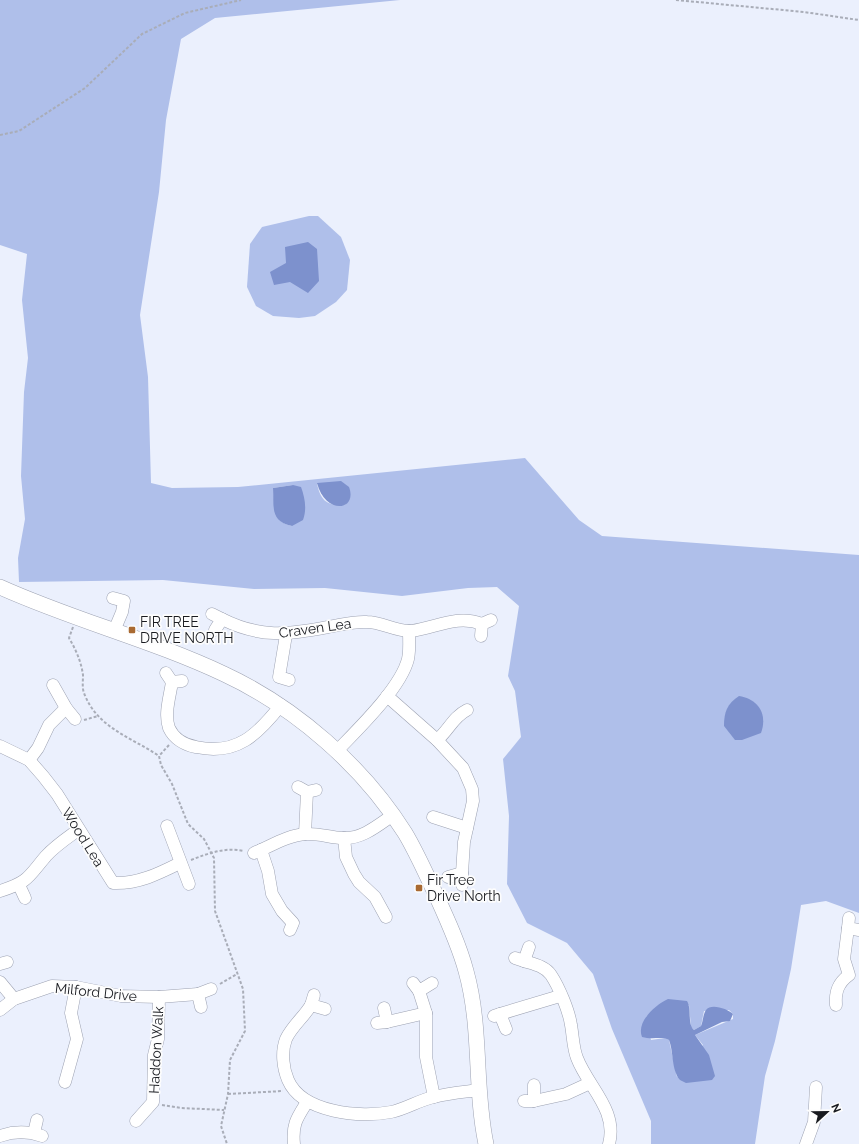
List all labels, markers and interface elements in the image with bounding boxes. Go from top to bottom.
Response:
place label: FIR TREE DRIVE NORTH [140,614,233,646]
street label: Craven Lea [278,615,352,641]
marker: FIR TREE DRIVE NORTH [127,625,137,635]
street label: Wood Lea [59,805,107,869]
place label: Fir Tree Drive North [427,872,501,904]
marker: Fir Tree Drive North [414,883,424,893]
street label: Milford Drive [54,980,138,1004]
street label: Haddon Walk [146,1005,166,1094]
north arrow [807,1092,847,1132]
text: N [828,1102,843,1115]

